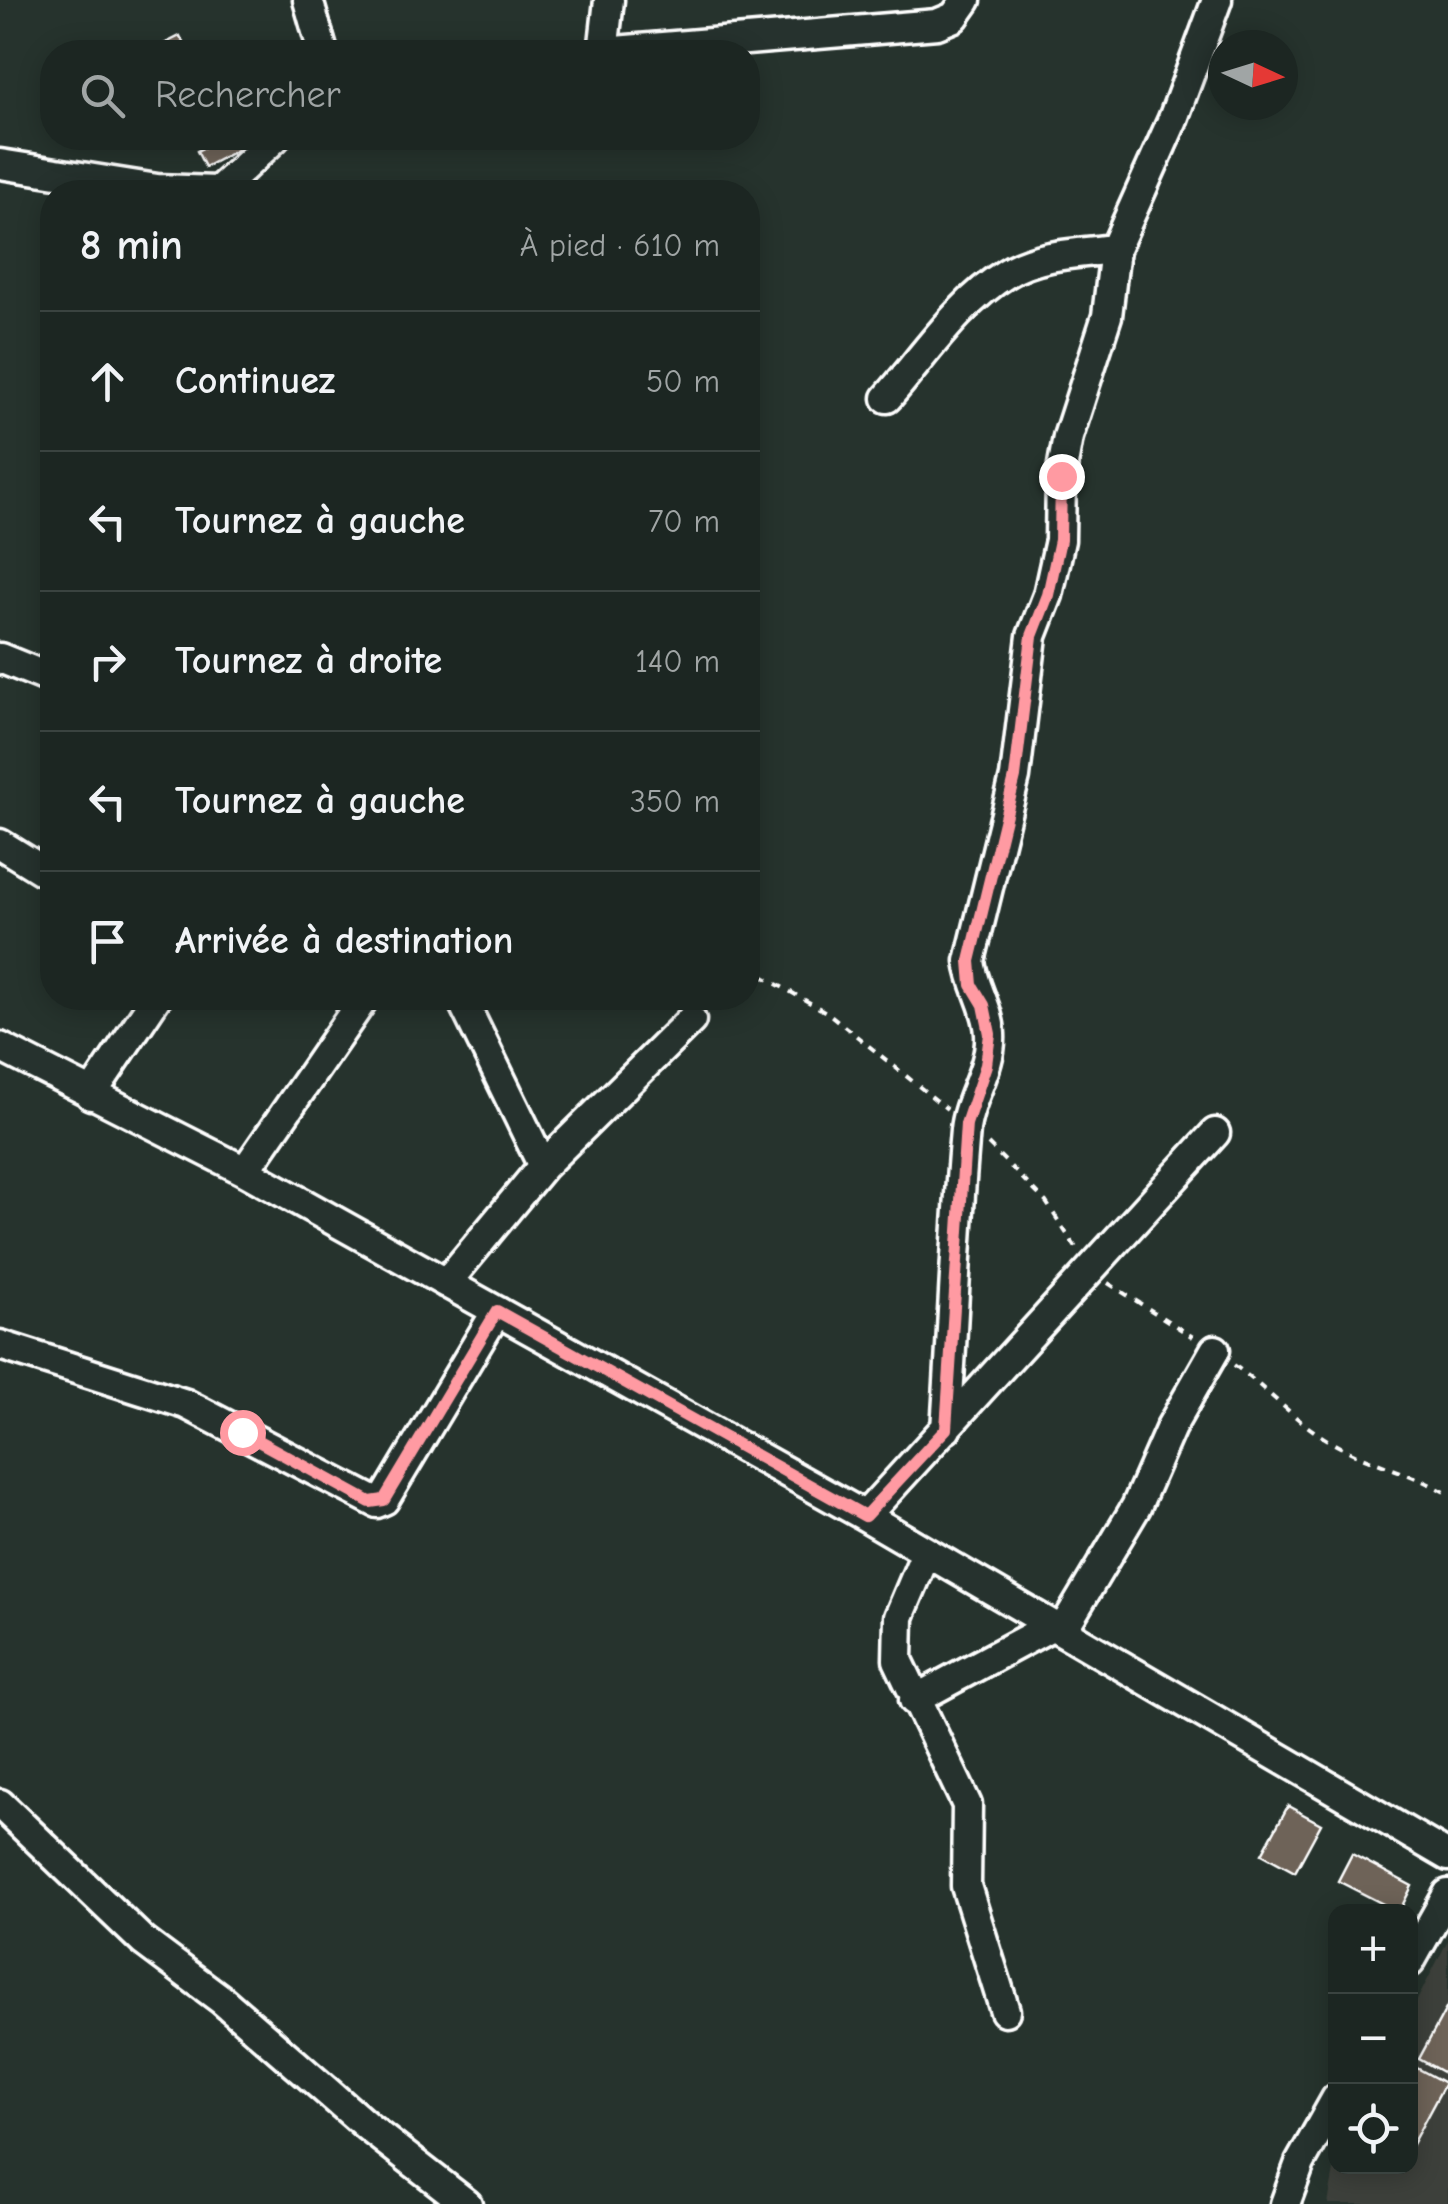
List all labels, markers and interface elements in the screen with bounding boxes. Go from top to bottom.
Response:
north arrow [1208,30,1298,120]
search box [40,40,760,150]
icon: search [75,68,130,123]
text: Rechercher [155,73,341,117]
text: 8 min [80,221,183,270]
text: À pied · 610 m [520,227,720,264]
icon: ahead [80,354,135,409]
text: Continuez [175,359,335,403]
text: 50 m [646,363,720,400]
route end [1039,454,1085,500]
icon: left [80,494,135,549]
text: Tournez à gauche [175,499,465,543]
text: 70 m [648,503,720,540]
icon: right [80,634,135,689]
text: Tournez à droite [175,639,442,683]
text: 140 m [635,643,720,680]
icon: left [80,774,135,829]
text: Tournez à gauche [175,779,465,823]
text: 350 m [630,783,720,820]
icon: arrive [80,914,135,969]
text: Arrivée à destination [175,919,513,963]
route start [220,1410,266,1456]
map controls [1328,1904,1418,2174]
button: + [1328,1904,1418,1994]
button: − [1328,1994,1418,2084]
button: locate [1328,2084,1418,2174]

